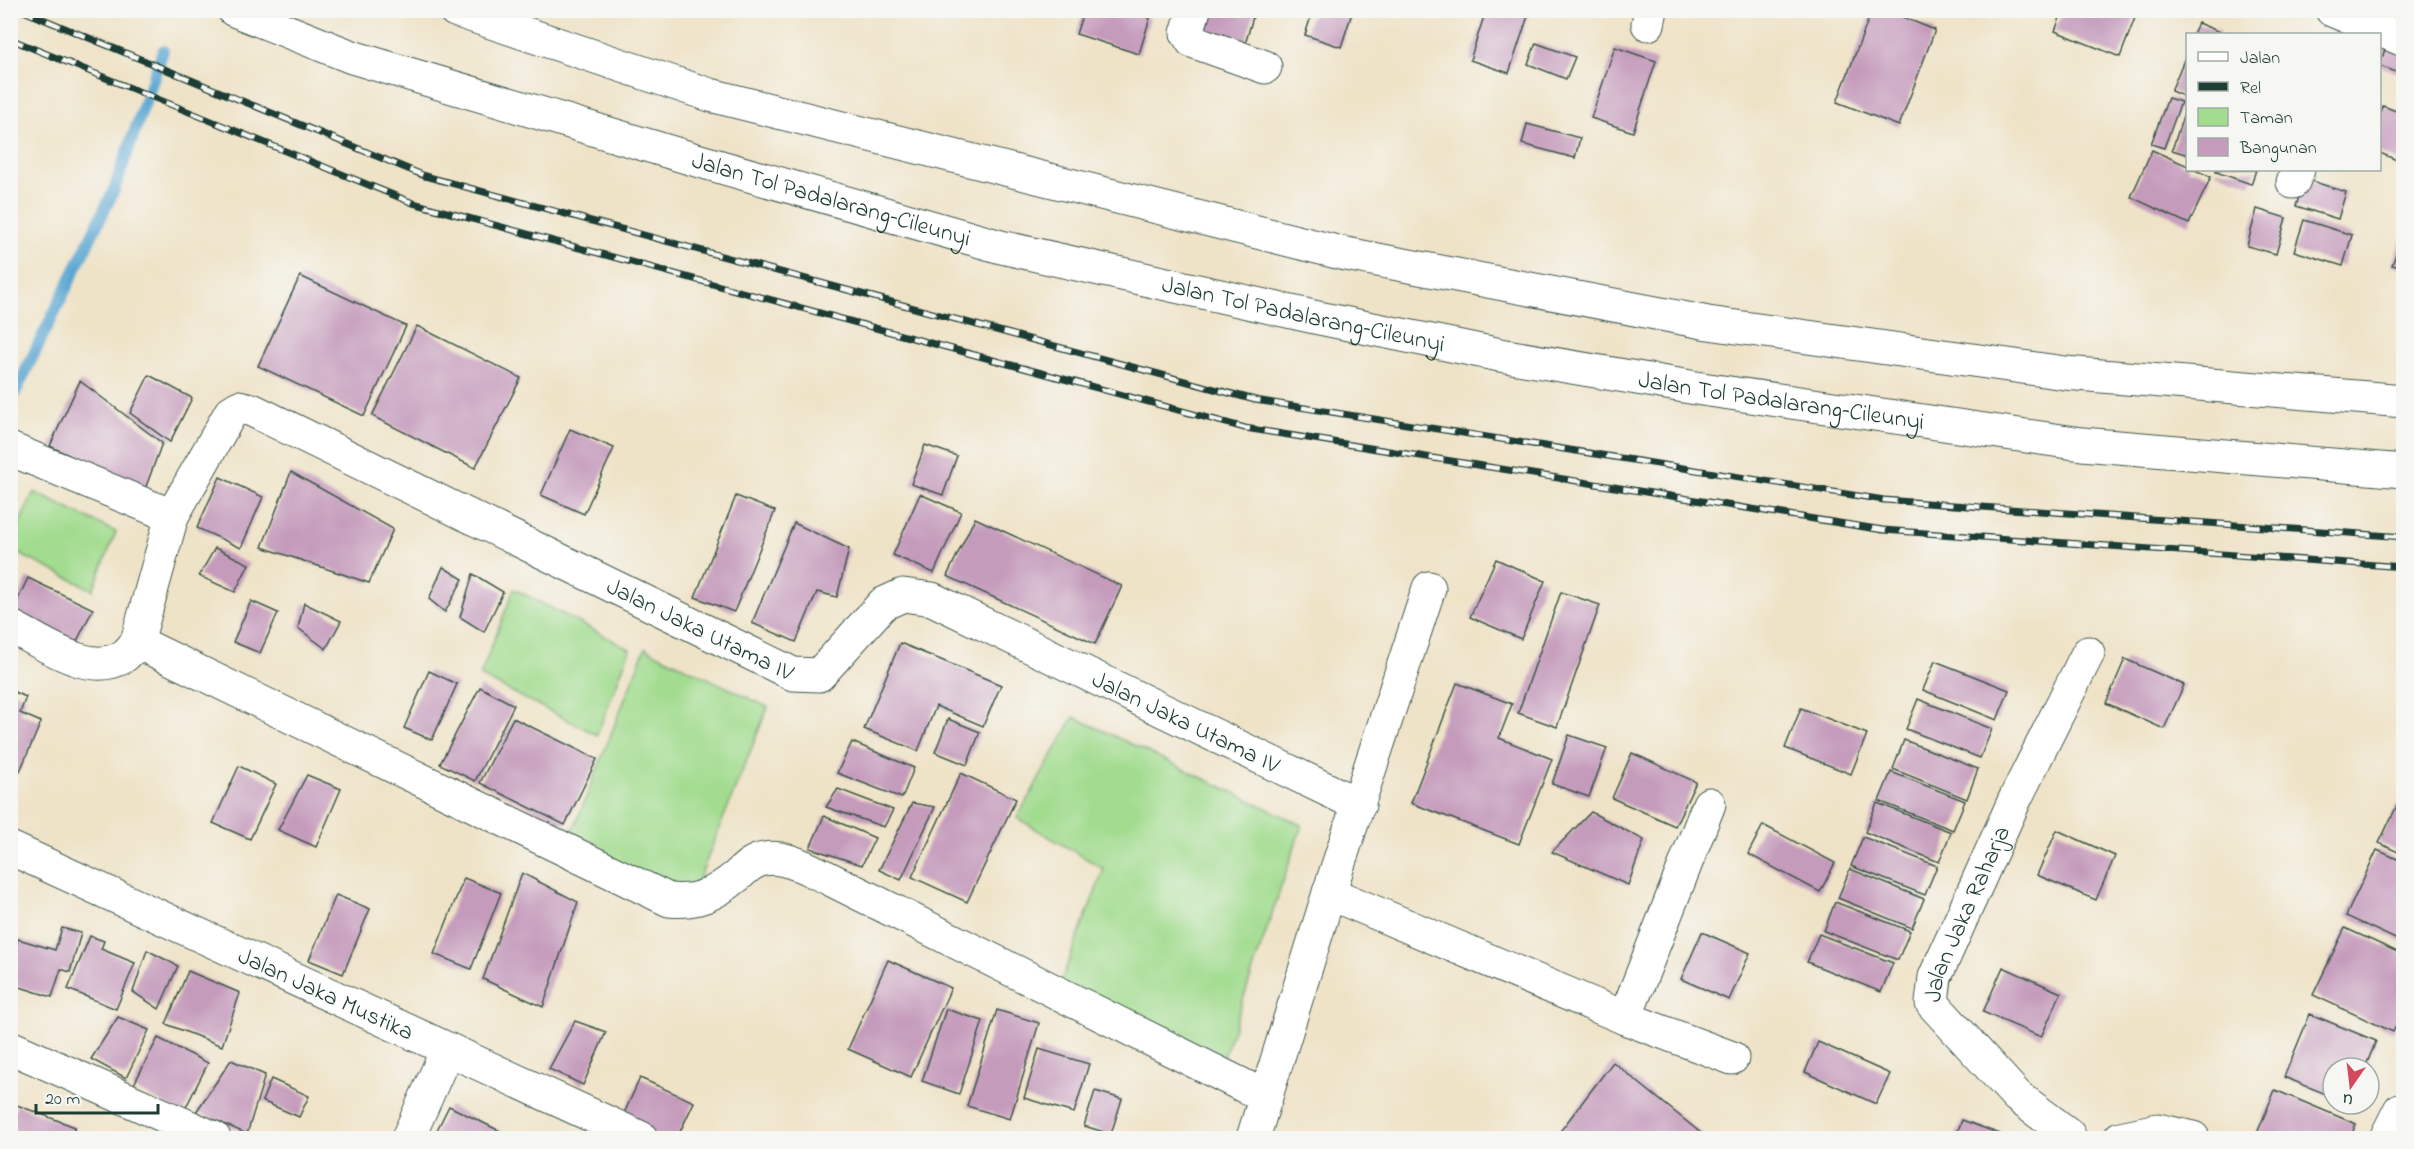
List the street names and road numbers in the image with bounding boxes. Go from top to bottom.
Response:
street label: Jalan Tol Padalarang–Cileunyi [687,145,974,257]
street label: Jalan Tol Padalarang–Cileunyi [1158,268,1448,363]
street label: Jalan Tol Padalarang–Cileunyi [1636,364,1926,441]
street label: Jalan Jaka Utama IV [600,570,799,692]
street label: Jalan Jaka Utama IV [1085,664,1285,784]
street label: Jalan Jaka Raharja [1917,821,2021,1004]
street label: Jalan Jaka Mustika [232,940,419,1051]

